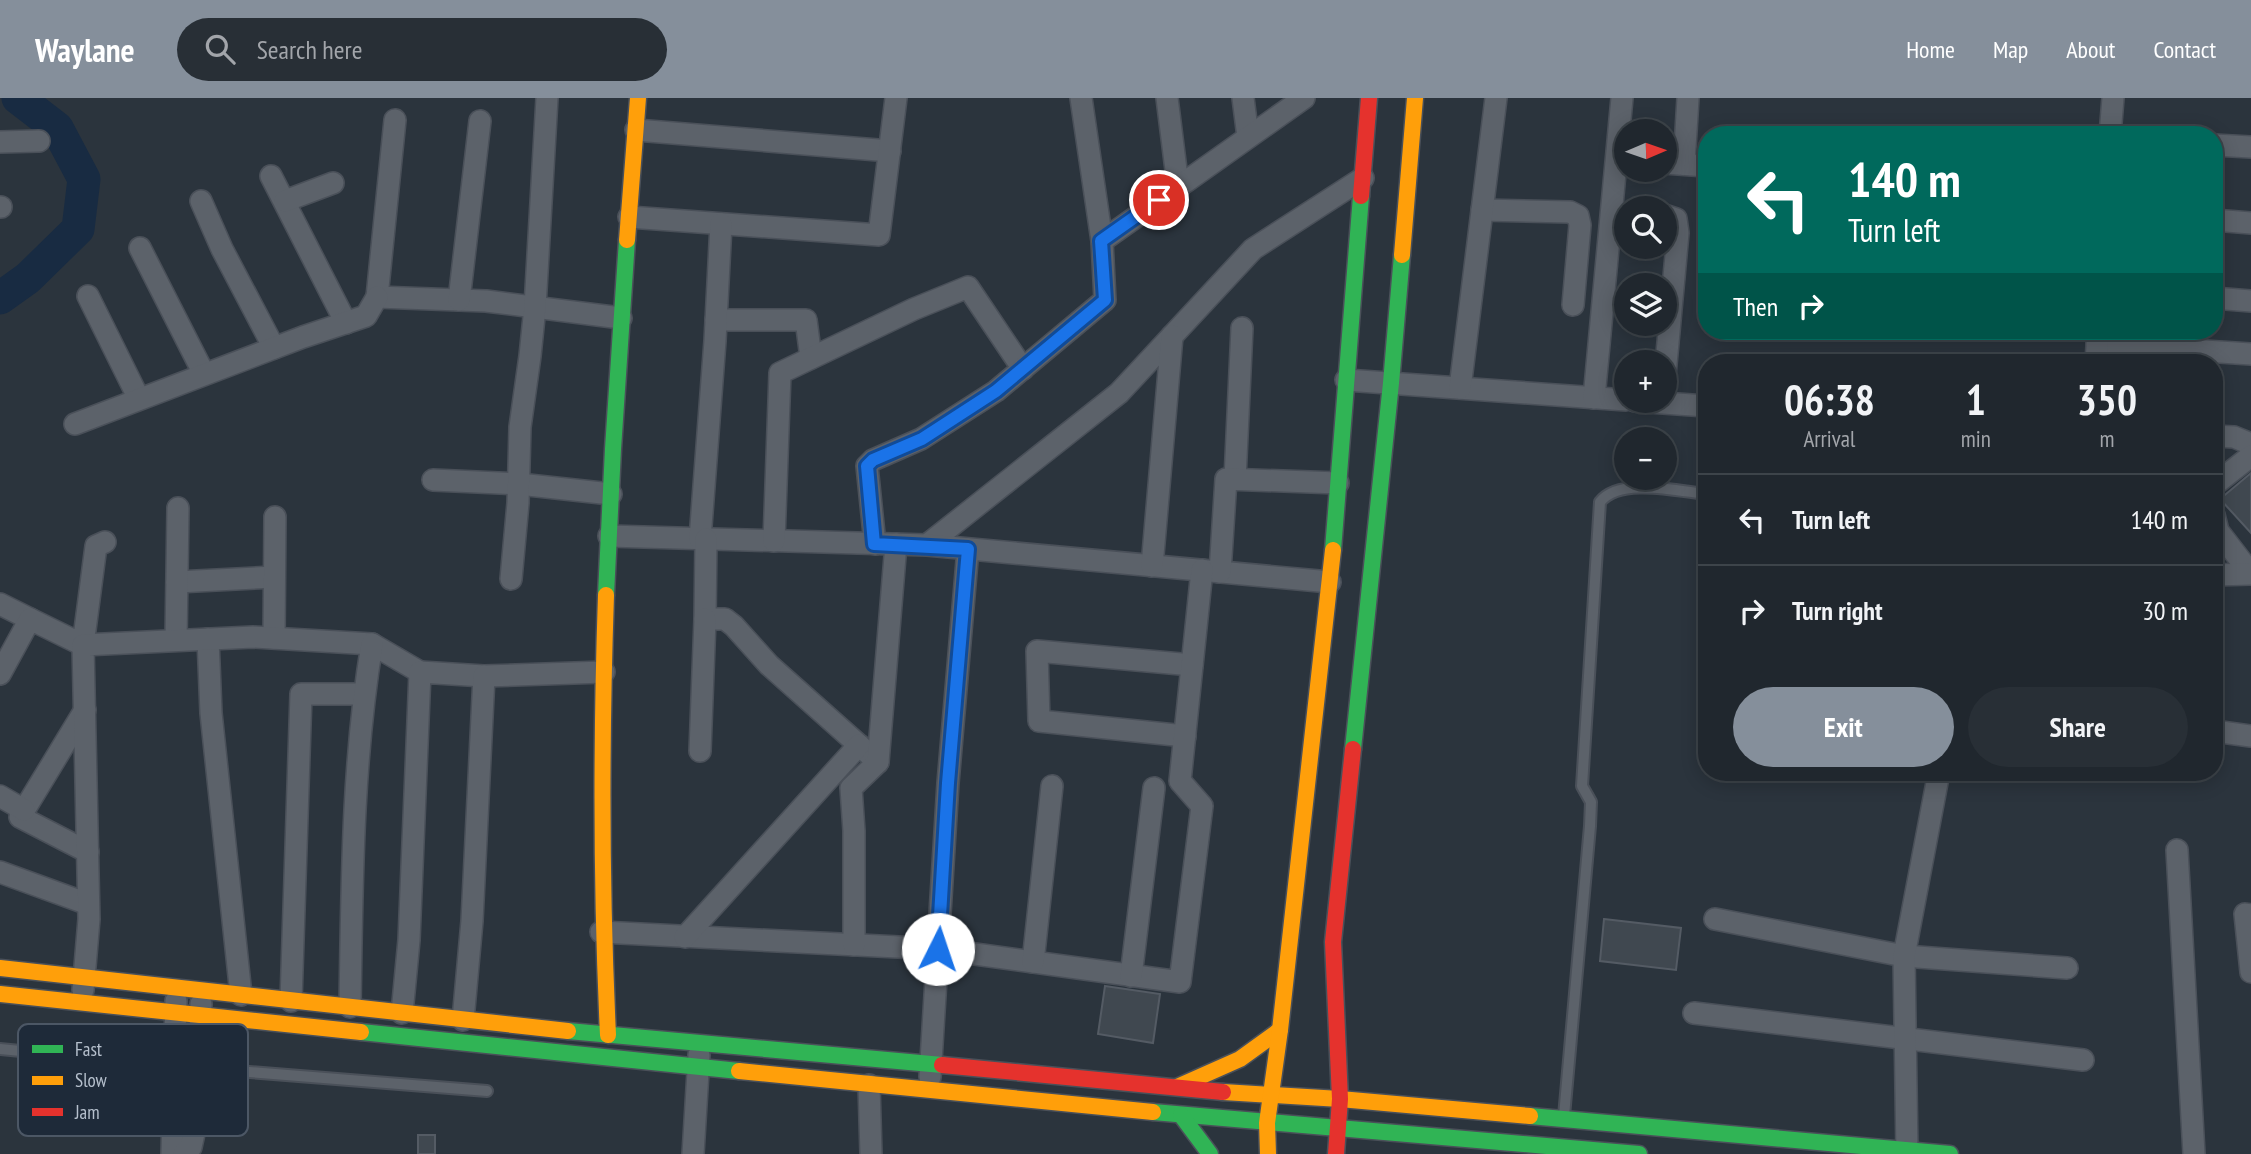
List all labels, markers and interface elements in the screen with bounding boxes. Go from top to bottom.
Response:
search box [177,18,667,81]
text: Waylane [35,28,135,71]
icon: search [201,30,239,68]
text: Search here [257,33,362,66]
text: Home [1906,34,1955,65]
text: Map [1993,34,2028,65]
text: About [2066,34,2115,65]
text: Contact [2153,34,2216,65]
north arrow [1614,119,1676,182]
map controls [1614,119,1677,490]
text: 140 m [1848,147,1961,211]
icon: left [1733,154,1824,245]
pin [1129,170,1189,230]
icon: arrive [1140,181,1178,219]
button: search [1614,196,1677,259]
text: Turn left [1848,209,1940,251]
button: layers [1614,273,1677,336]
icon: right [1792,287,1830,325]
text: Then [1733,290,1778,323]
button: + [1614,350,1677,413]
text: 06:38 [1784,372,1875,427]
text: 1 [1966,372,1986,427]
text: 350 [2077,372,2137,427]
text: Arrival [1803,424,1855,453]
text: min [1961,424,1991,453]
text: m [2099,424,2114,453]
button: − [1614,427,1677,490]
icon: left [1733,501,1771,539]
text: Turn left [1792,503,1870,536]
text: 140 m [2130,503,2188,536]
icon: right [1733,592,1771,630]
text: Turn right [1792,594,1883,627]
text: 30 m [2142,594,2188,627]
button: Exit [1733,687,1954,767]
button: Share [1968,687,2188,767]
position arrow [901,912,975,986]
legend [18,1024,248,1136]
text: Fast [75,1037,103,1061]
text: Slow [75,1068,108,1092]
text: Jam [74,1100,100,1124]

